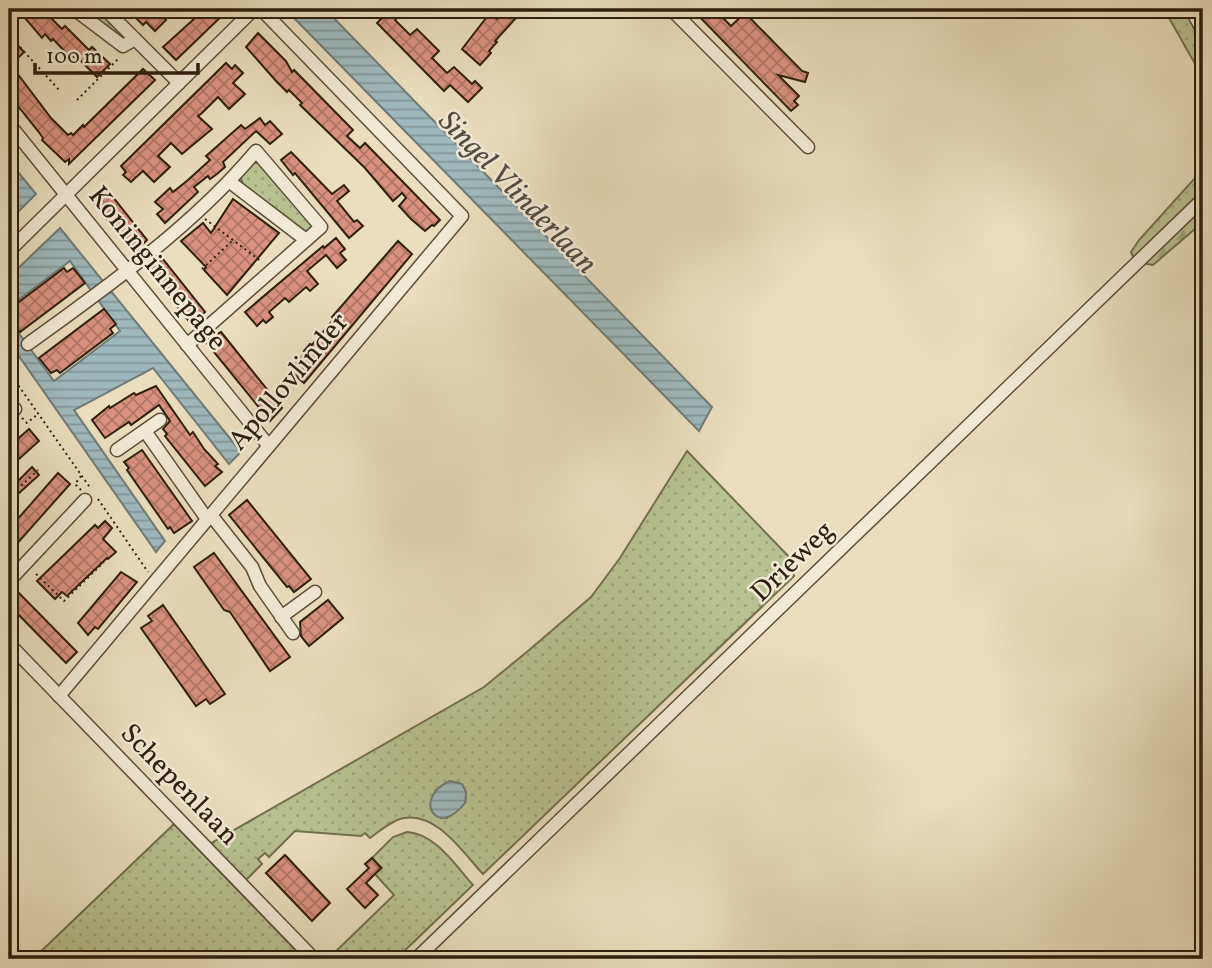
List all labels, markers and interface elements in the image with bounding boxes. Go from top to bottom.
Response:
scale bar [35,32,198,76]
text: 100 m [46,43,103,72]
water label: Singel Vlinderlaan [428,102,606,284]
street label: Koninginnepage [78,178,236,360]
street label: Apollovlinder [220,304,359,460]
street label: Drieweg [743,512,843,612]
street label: Schepenlaan [111,715,247,855]

